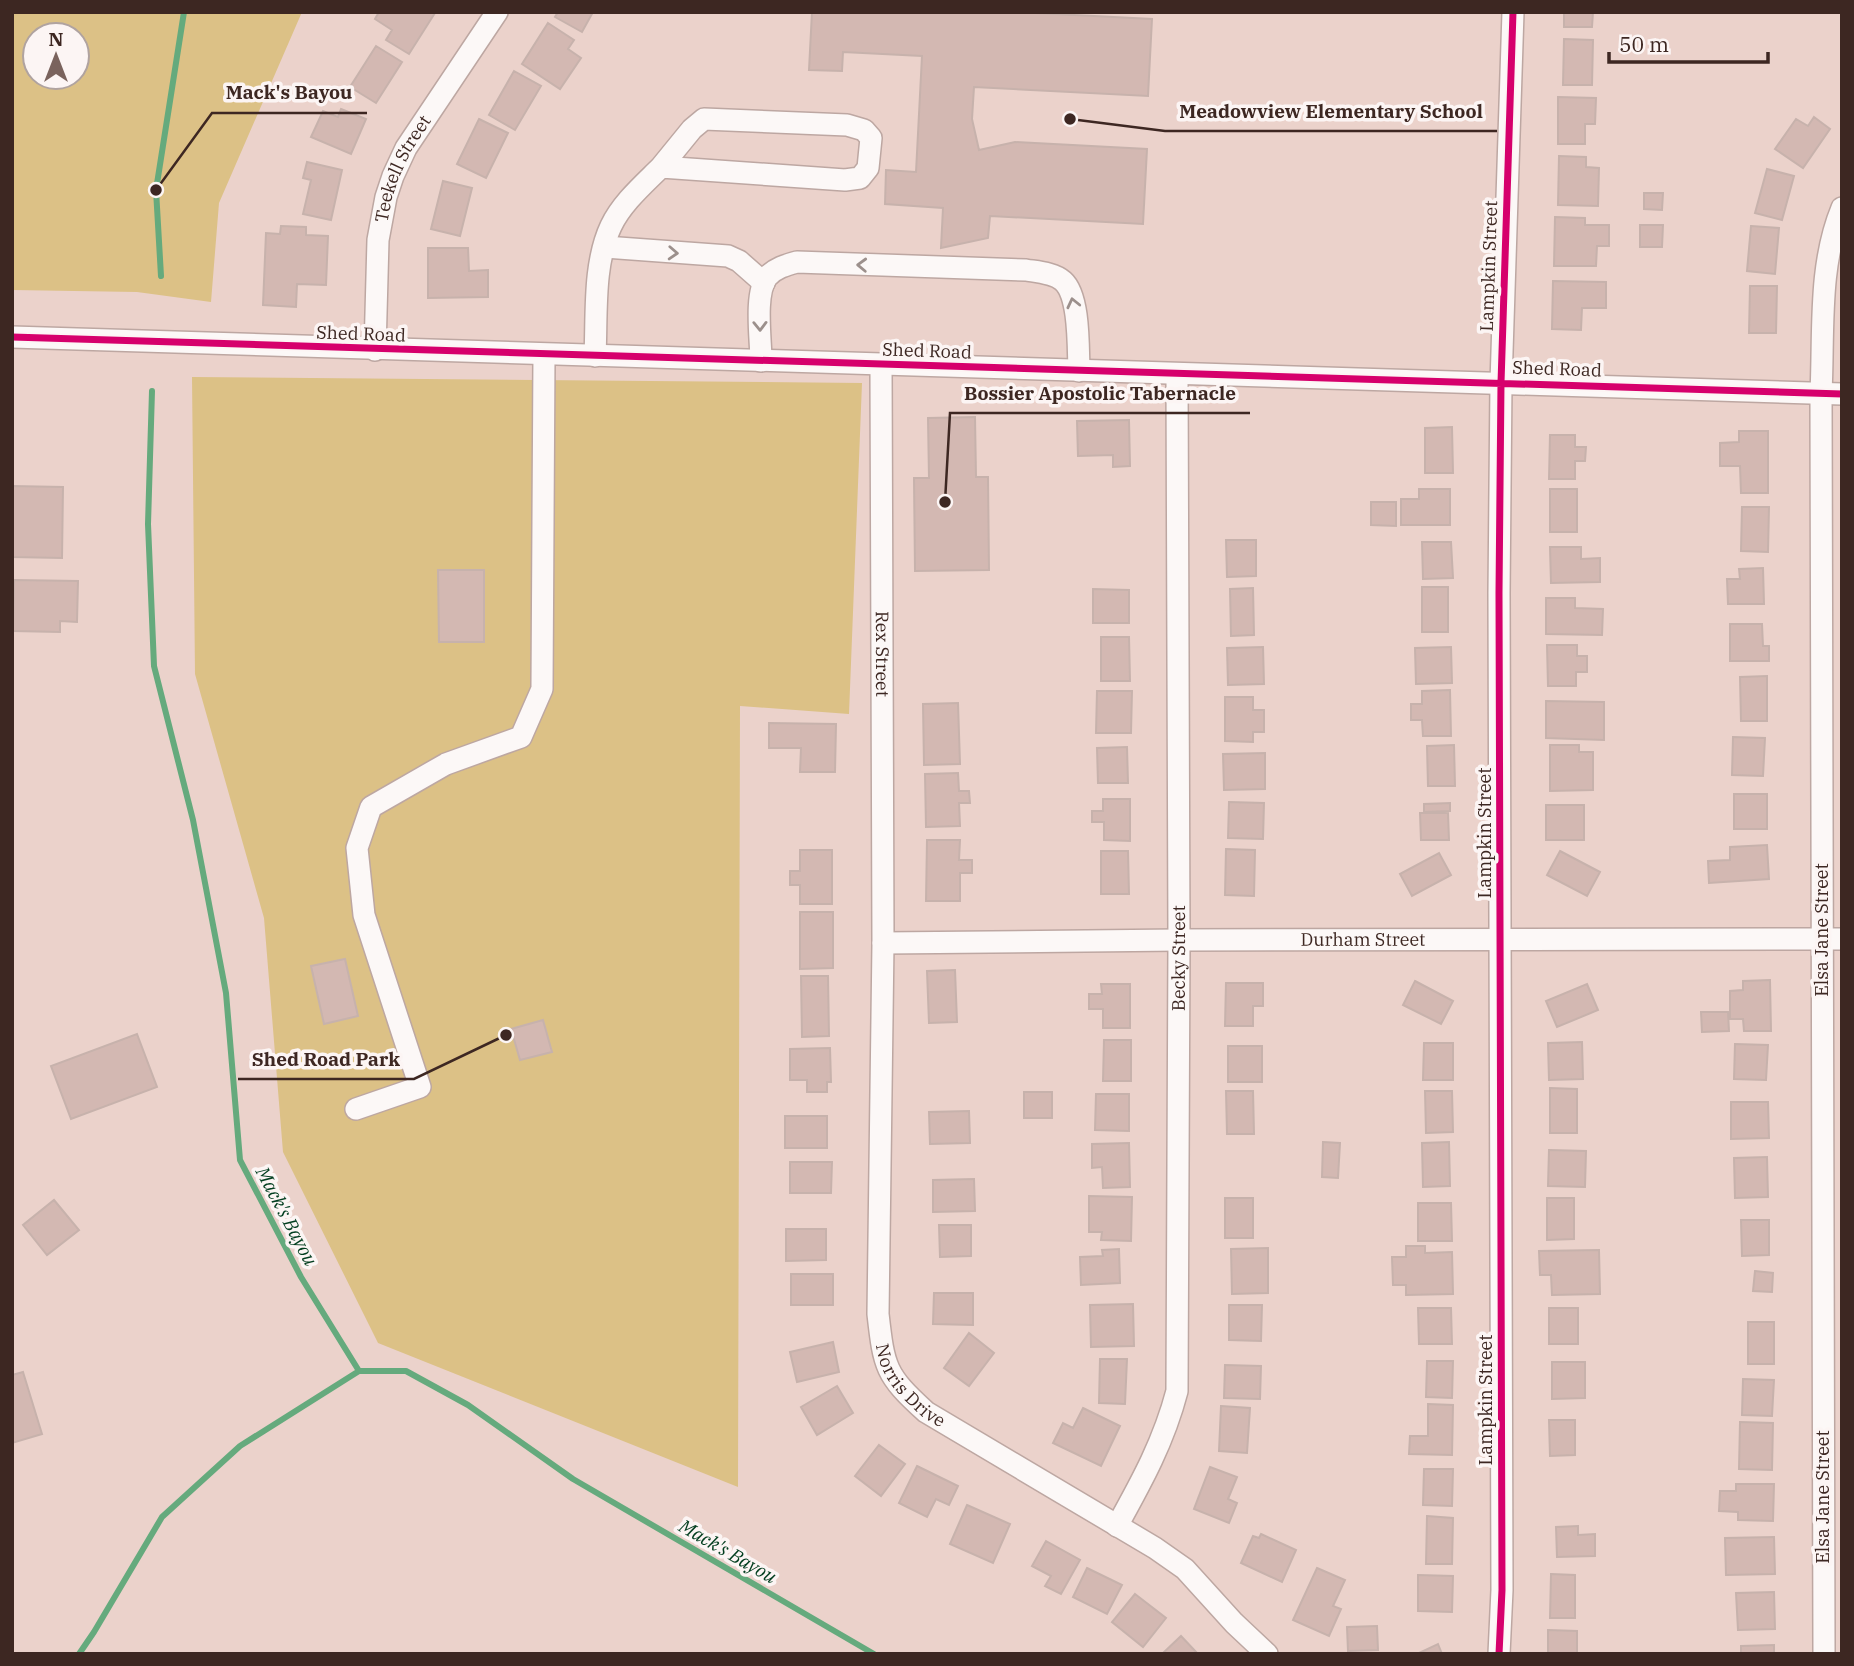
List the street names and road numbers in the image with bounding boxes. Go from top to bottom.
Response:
street label: Teekell Street [370,110,436,224]
street label: Lampkin Street [1475,200,1502,332]
street label: Shed Road [316,320,406,347]
street label: Shed Road [882,337,972,364]
street label: Shed Road [1512,355,1602,382]
street label: Rex Street [871,611,894,697]
street label: Lampkin Street [1473,767,1496,899]
street label: Elsa Jane Street [1810,863,1833,997]
street label: Becky Street [1167,905,1190,1011]
street label: Durham Street [1301,928,1425,951]
street label: Lampkin Street [1474,1334,1497,1466]
street label: Norris Drive [871,1341,950,1432]
street label: Elsa Jane Street [1811,1430,1834,1564]

